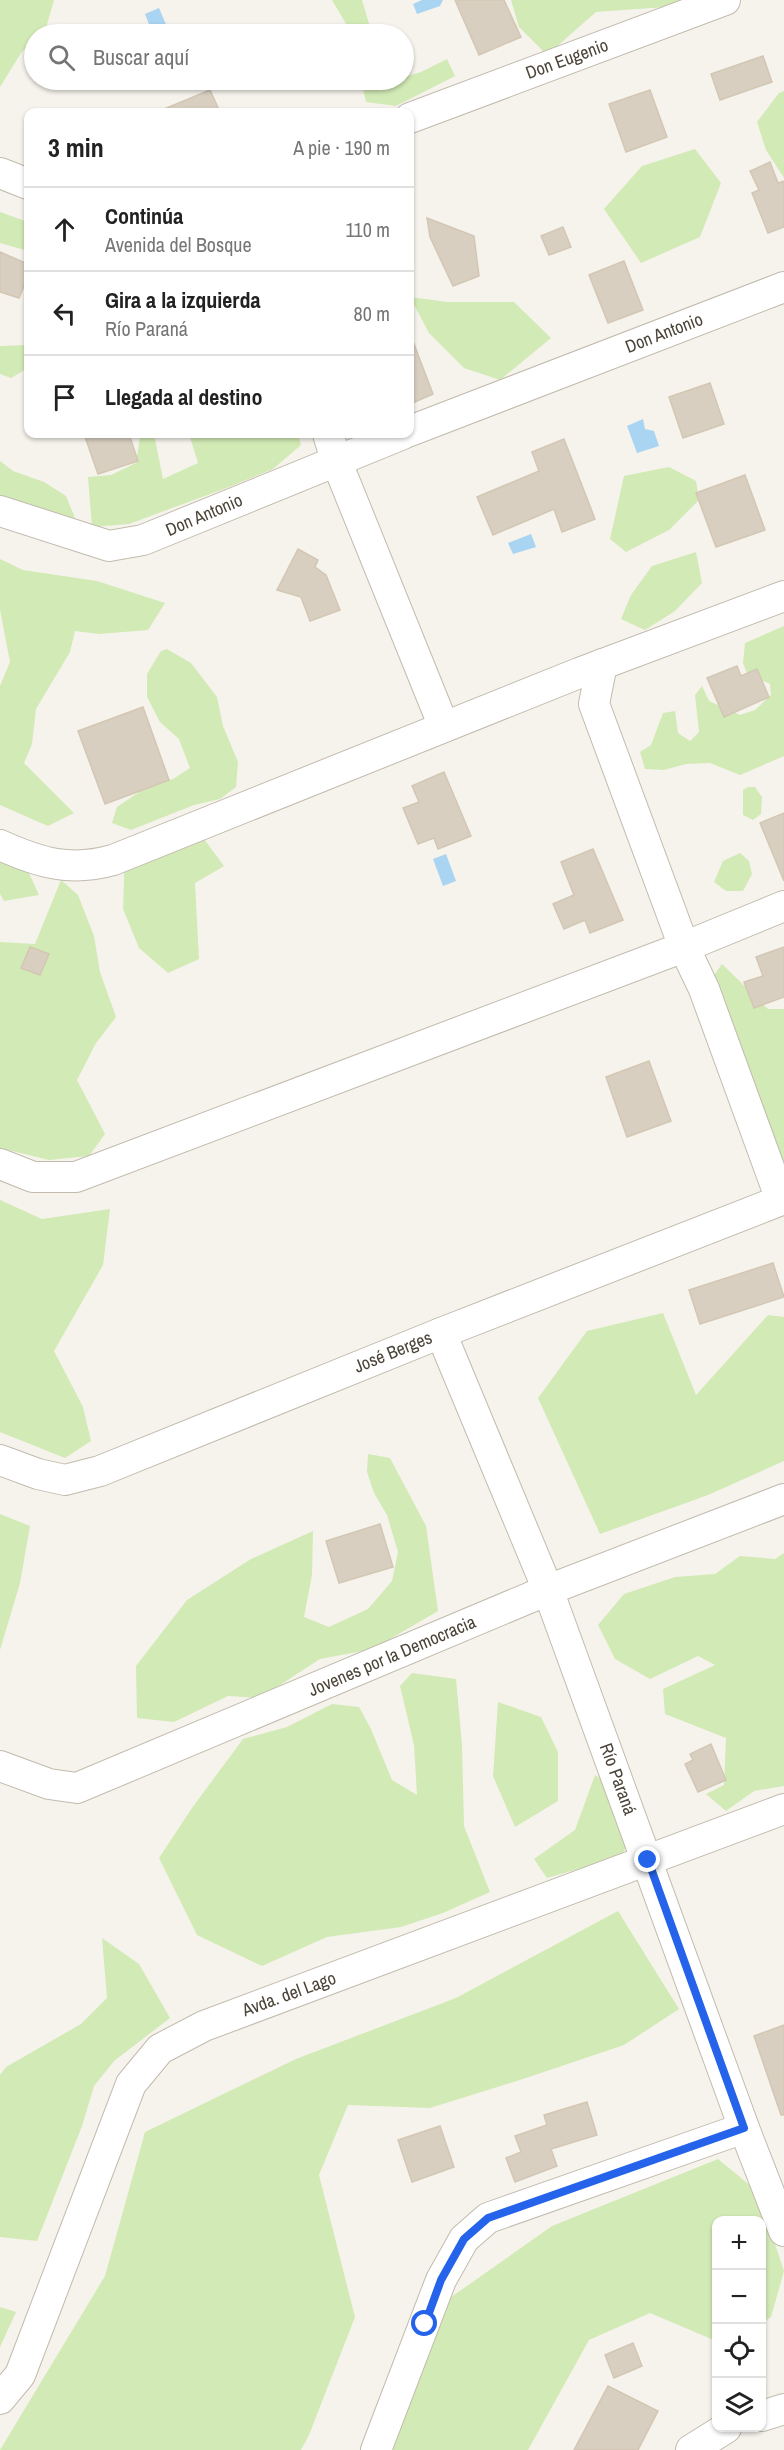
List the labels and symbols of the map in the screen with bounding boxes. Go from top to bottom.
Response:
street label: Don Eugenio [522,32,612,85]
street label: Don Antonio [621,306,706,359]
street label: Don Antonio [162,487,246,542]
street label: José Berges [350,1325,436,1378]
street label: Jovenes por la Democracia [304,1609,479,1702]
street label: Río Paraná [594,1739,643,1818]
route end [634,1846,660,1872]
street label: Avda. del Lago [237,1965,339,2022]
route start [411,2310,437,2336]

